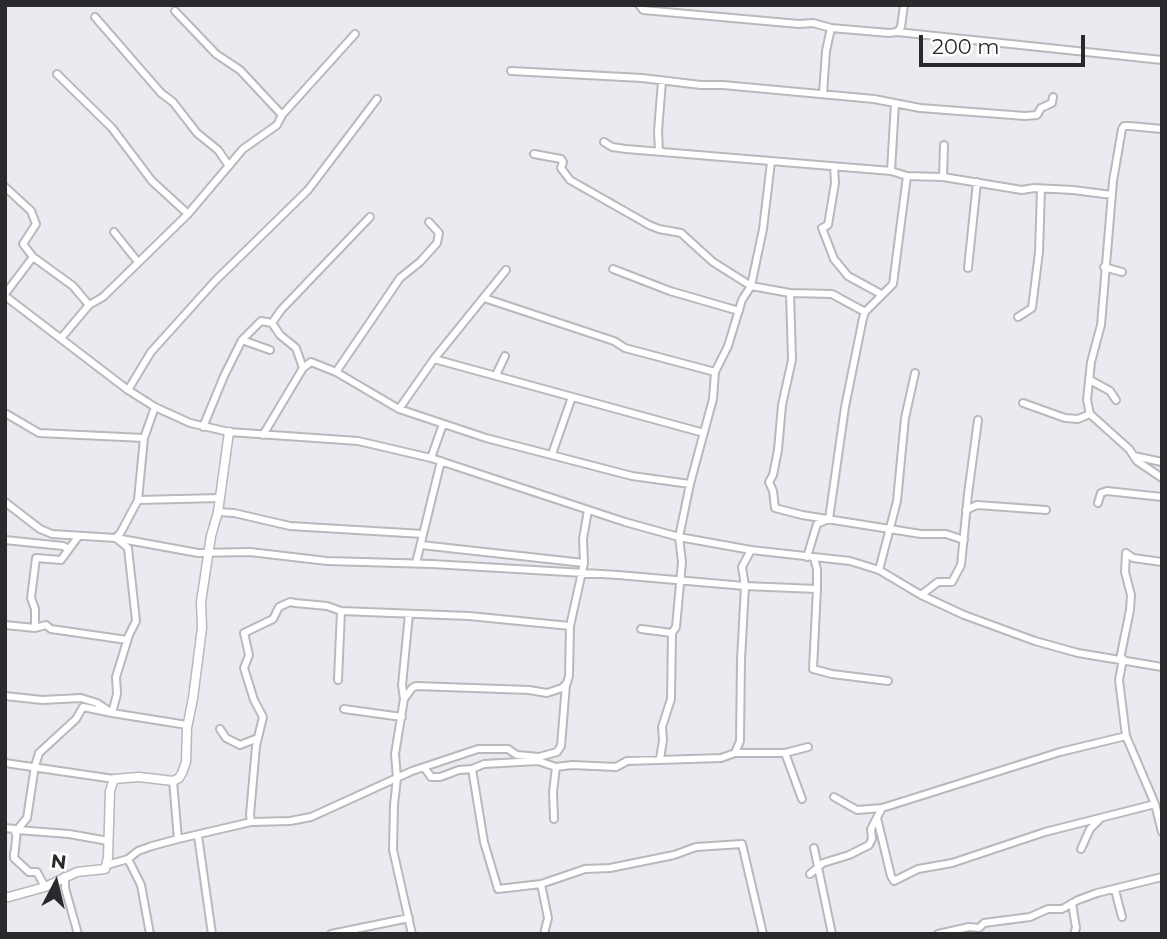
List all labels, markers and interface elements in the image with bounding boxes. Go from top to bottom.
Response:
scale bar [922,21,1088,65]
text: 200 m [932,34,999,59]
north arrow [21,848,91,918]
text: N [50,849,68,874]

